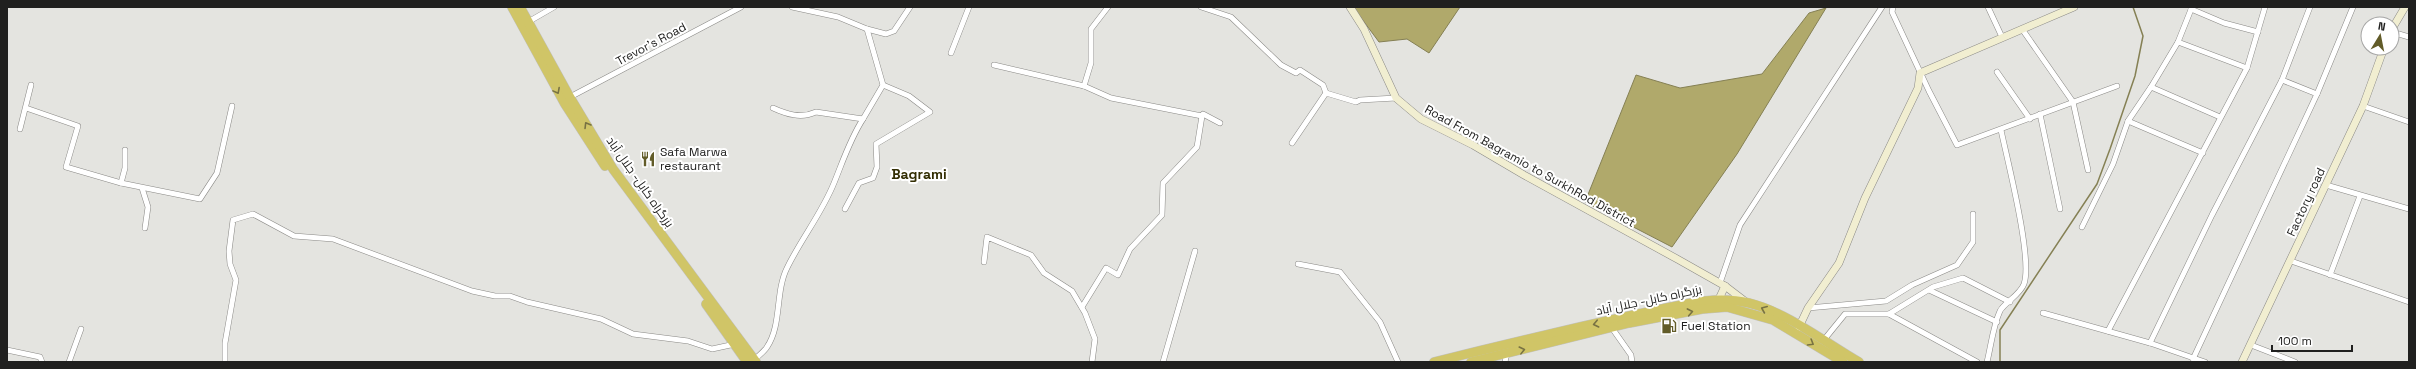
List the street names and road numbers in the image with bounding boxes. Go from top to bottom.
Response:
street label: Trevor's Road [613,19,689,69]
street label: Road From Bagramio to SurkhRod District [1422,101,1638,231]
street label: بزرگراه کابل- جلال آباد [603,133,677,231]
street label: Factory road [2283,165,2329,239]
street label: بزرگراه کابل- جلال آباد [1595,281,1703,319]

